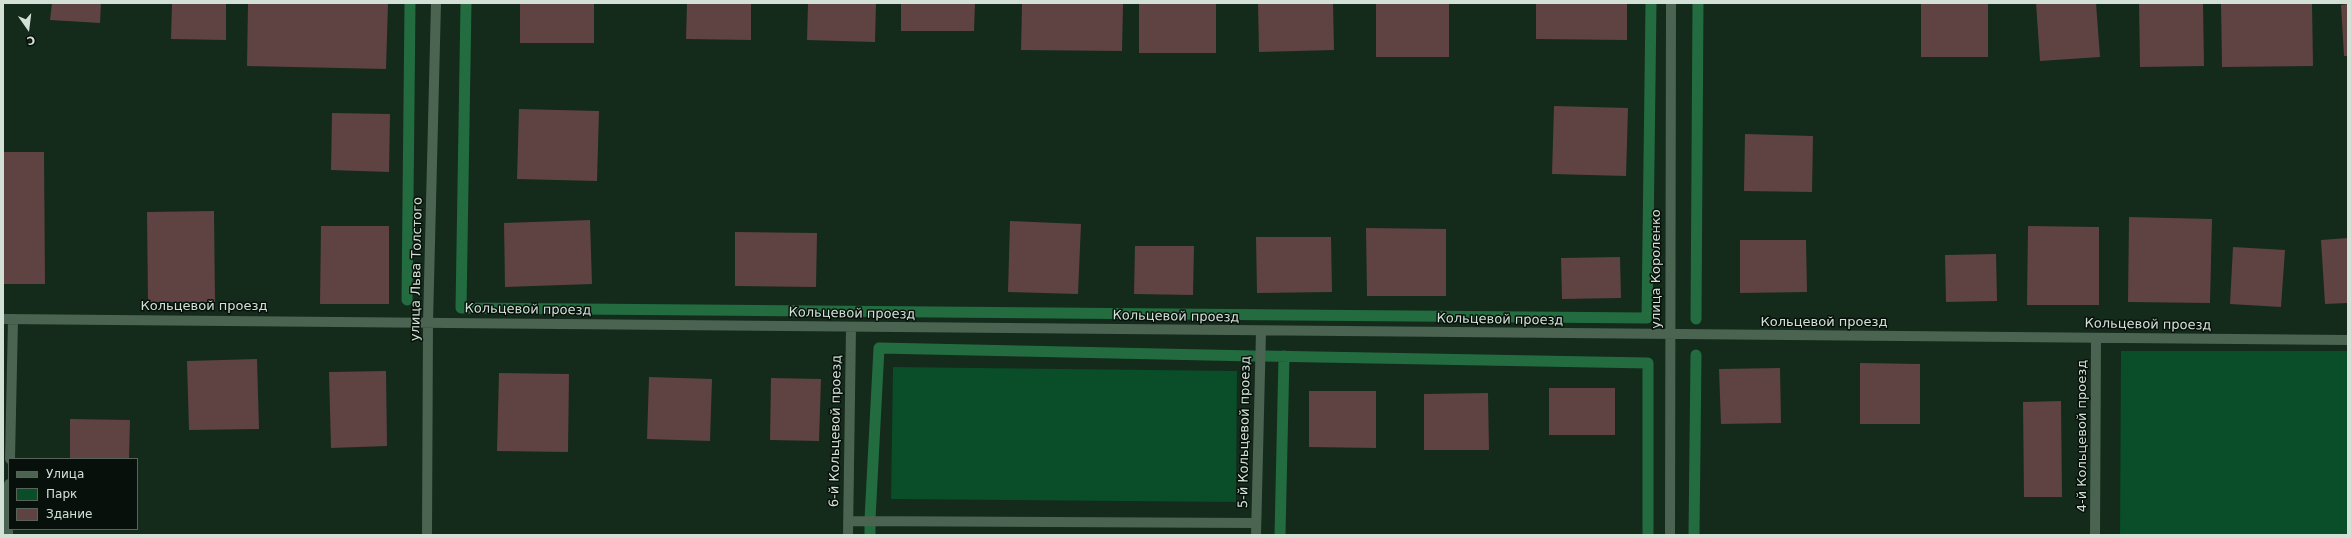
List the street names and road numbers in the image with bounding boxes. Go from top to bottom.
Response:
street label: улица Льва Толстого [408,197,426,341]
street label: улица Короленко [1649,209,1665,329]
street label: Кольцевой проезд [141,299,267,315]
street label: Кольцевой проезд [464,301,592,319]
street label: Кольцевой проезд [788,305,916,323]
street label: Кольцевой проезд [1112,308,1240,326]
street label: Кольцевой проезд [1436,311,1564,329]
street label: Кольцевой проезд [1761,315,1887,331]
street label: Кольцевой проезд [2084,316,2212,334]
street label: 6-й Кольцевой проезд [827,355,845,507]
street label: 5-й Кольцевой проезд [1236,356,1254,508]
street label: 4-й Кольцевой проезд [2075,360,2091,512]

